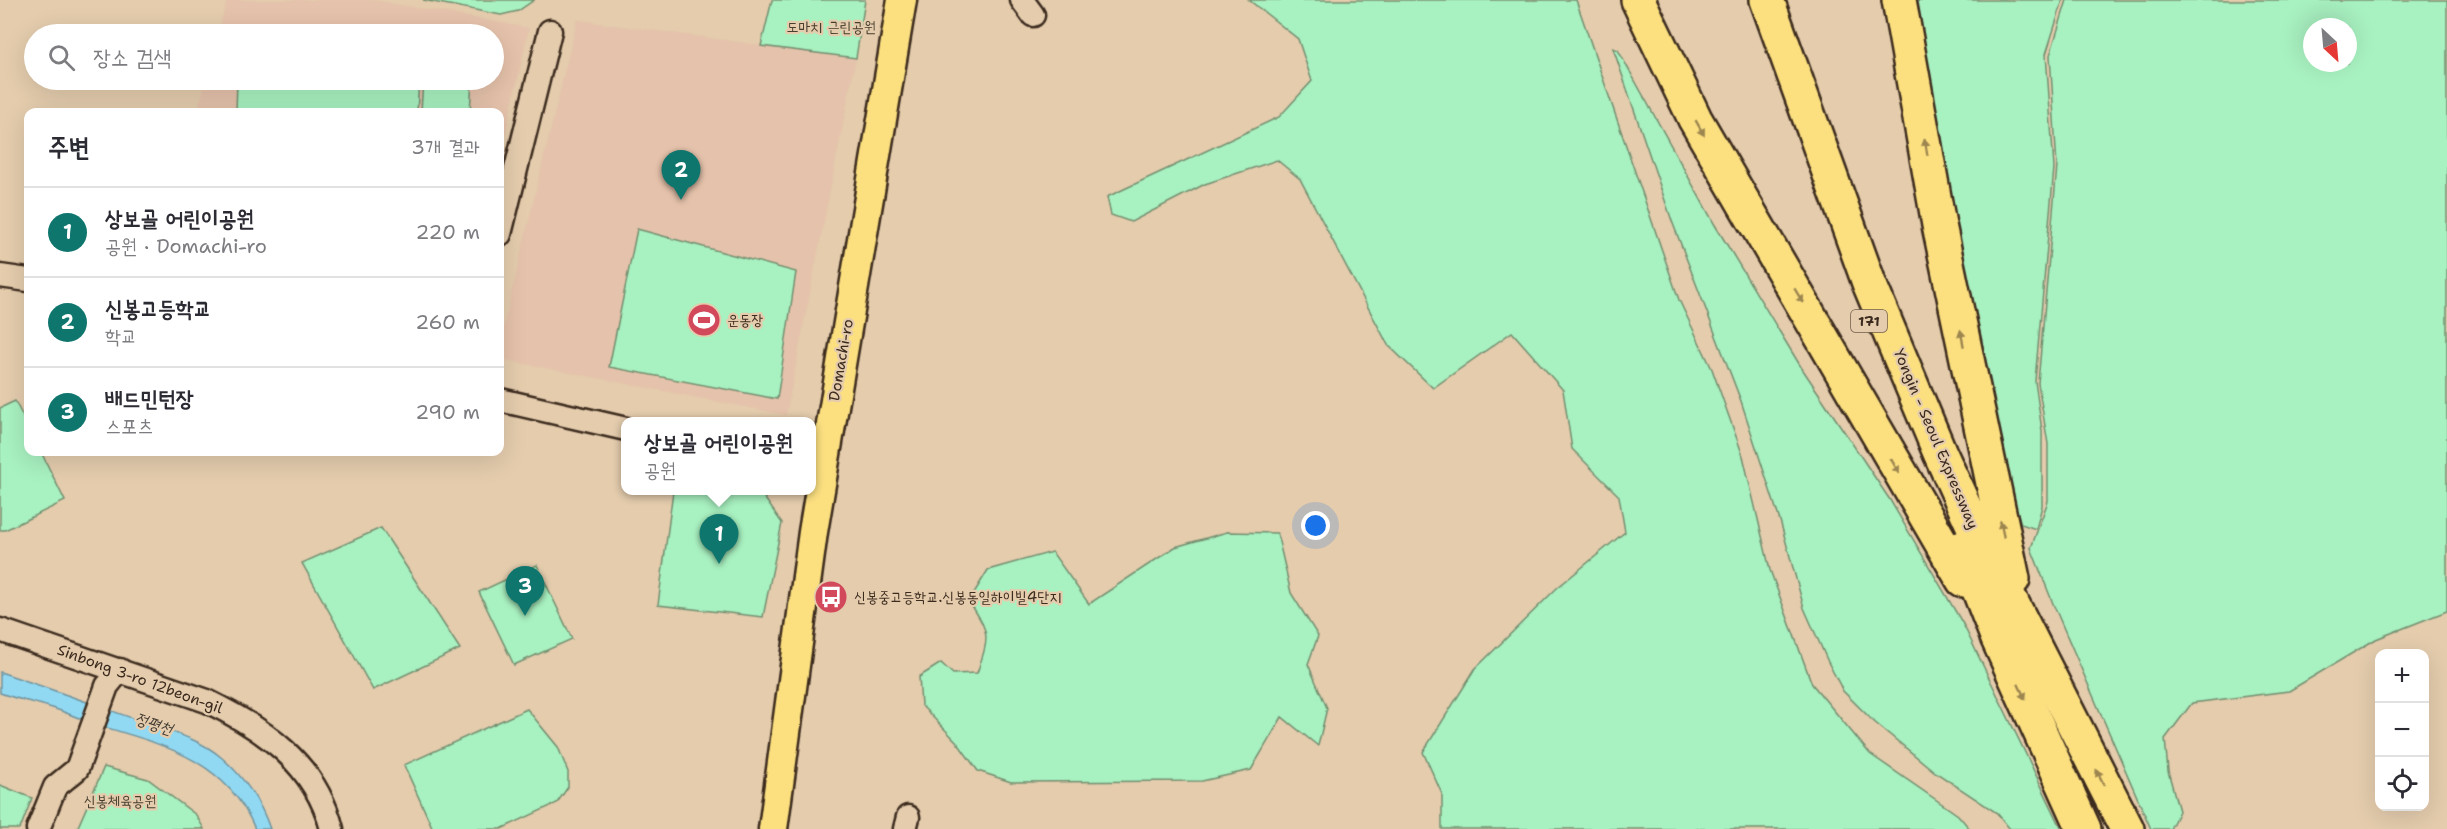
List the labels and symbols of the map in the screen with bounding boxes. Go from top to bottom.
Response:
park label: 도마치 근린공원 [786,17,876,37]
north arrow [2303,18,2357,72]
one-way arrow [1695,120,1706,136]
one-way arrow [1921,137,1930,156]
pin: 2 [662,150,700,200]
one-way arrow [1794,288,1804,305]
sports icon: 운동장 [686,302,722,338]
place label: 운동장 [727,310,763,330]
road number: 171 [1851,310,1887,332]
street label: Domachi-ro [824,317,858,403]
one-way arrow [1957,329,1966,348]
street label: Yongin - Seoul Expressway [1889,346,1983,532]
one-way arrow [1890,458,1901,474]
your location [1301,511,1330,540]
pin: 1 [700,514,738,564]
one-way arrow [1997,519,2006,538]
pin: 3 [506,566,544,616]
bus stop icon: 신봉중고등학교.신봉동일하이빌4단지 [813,579,849,615]
place label: 신봉중고등학교.신봉동일하이빌4단지 [854,587,1061,607]
street label: Sinbong 3-ro 12beon-gil [54,640,226,718]
one-way arrow [2017,683,2026,700]
water label: 정평천 [132,708,177,740]
one-way arrow [2095,768,2105,785]
park label: 신봉체육공원 [84,791,156,811]

